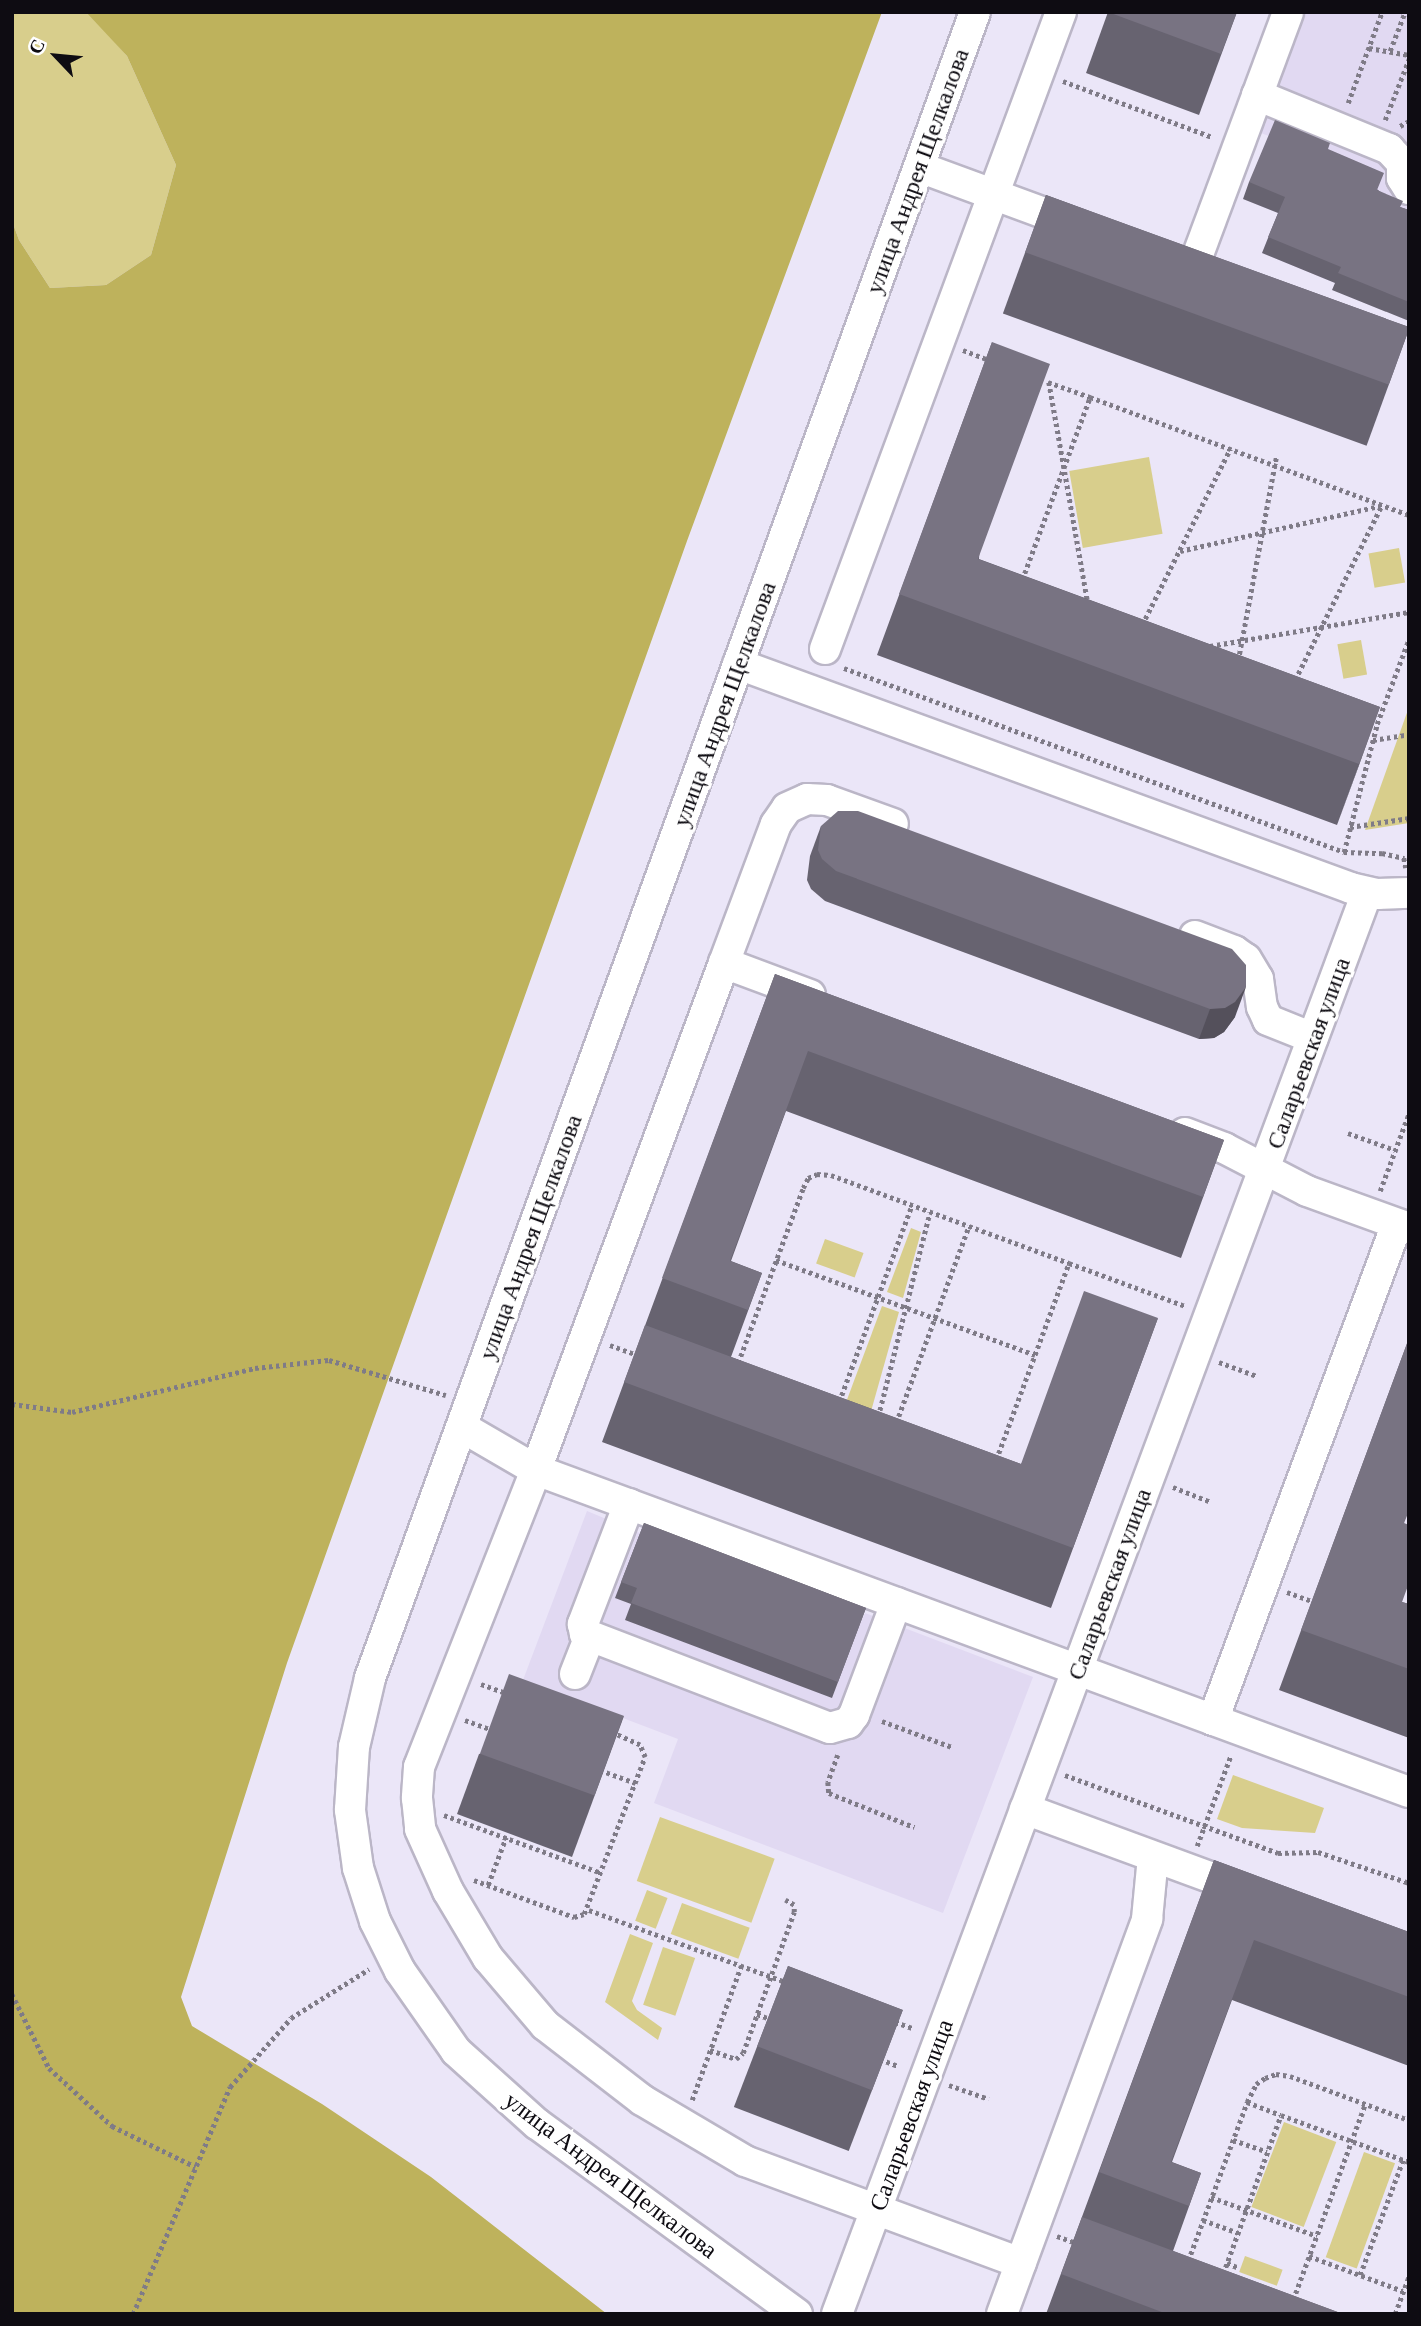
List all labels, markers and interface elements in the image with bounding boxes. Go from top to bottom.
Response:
north arrow [21,21,91,91]
text: С [24,36,49,57]
street label: улица Андрея Щелкалова [859,44,975,298]
street label: улица Андрея Щелкалова [666,577,782,831]
street label: Саларьевская улица [1260,953,1356,1153]
street label: улица Андрея Щелкалова [472,1110,588,1364]
street label: Саларьевская улица [1061,1484,1157,1684]
street label: Саларьевская улица [863,2015,959,2215]
street label: улица Андрея Щелкалова [499,2086,723,2264]

